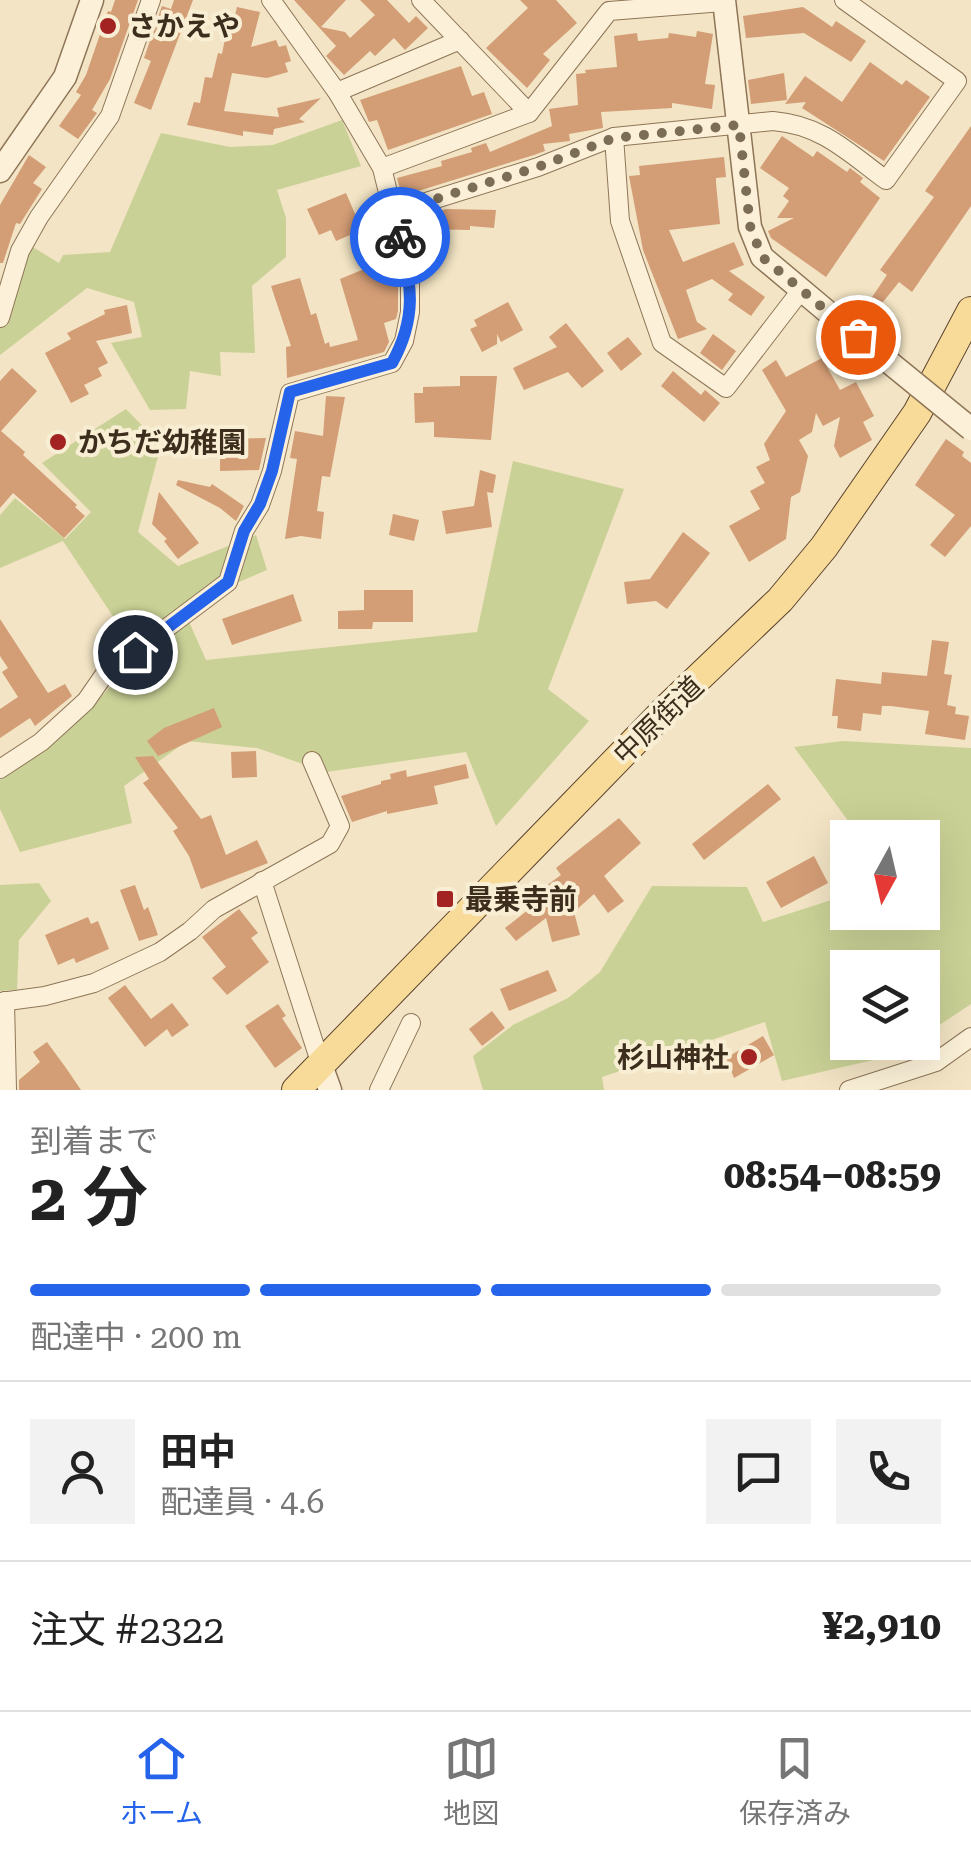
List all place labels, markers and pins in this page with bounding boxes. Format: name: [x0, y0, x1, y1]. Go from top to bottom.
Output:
place label: さかえや: [128, 10, 240, 43]
marker: さかえや: [97, 15, 119, 37]
pin: [816, 295, 901, 380]
place label: かちだ幼稚園: [78, 426, 246, 459]
marker: かちだ幼稚園: [47, 431, 69, 453]
pin: [93, 610, 178, 695]
place label: 最乗寺前: [465, 883, 577, 916]
marker: 最乗寺前: [434, 888, 456, 910]
place label: 杉山神社: [617, 1041, 729, 1074]
marker: 杉山神社: [738, 1046, 760, 1068]

